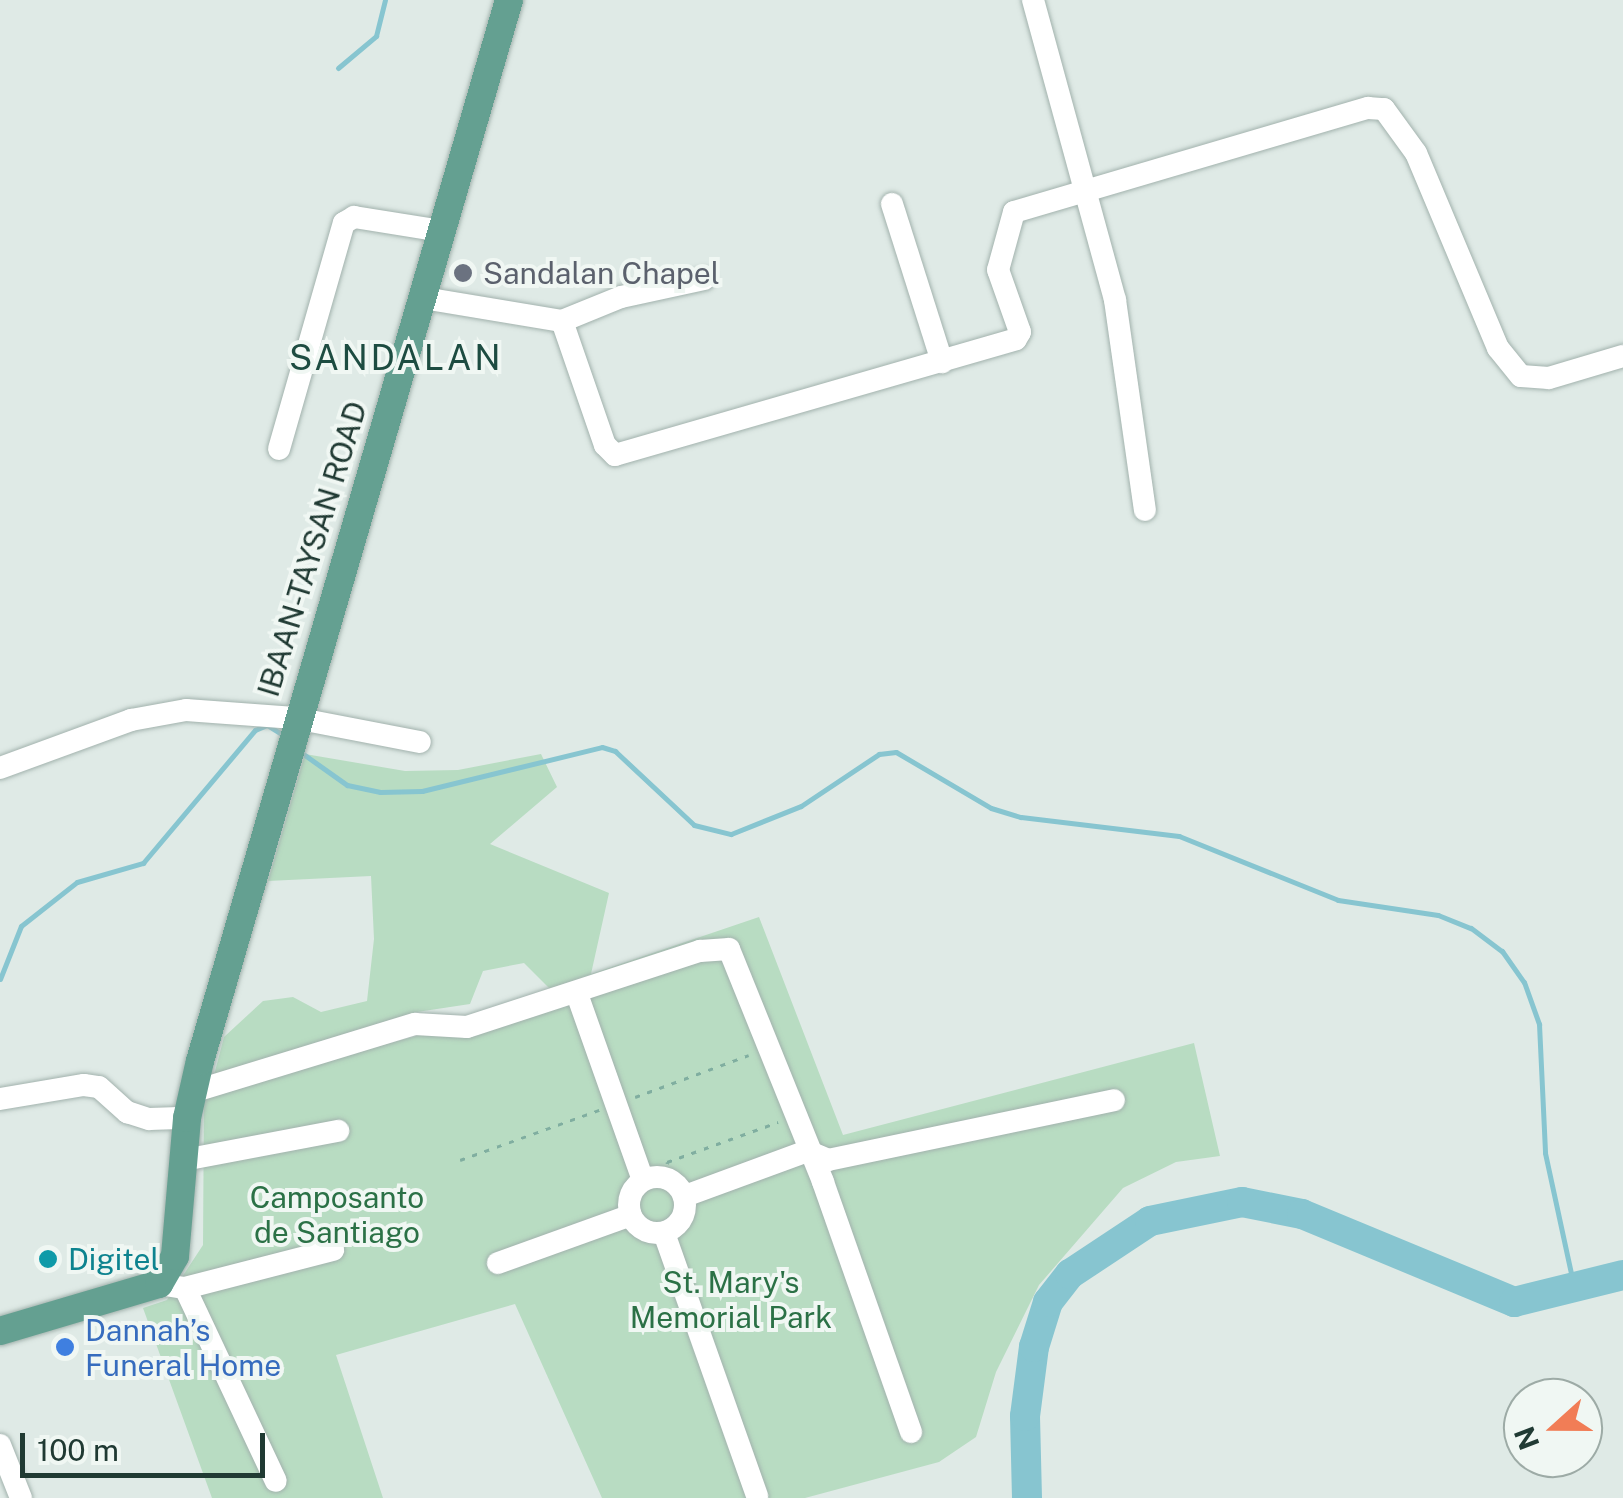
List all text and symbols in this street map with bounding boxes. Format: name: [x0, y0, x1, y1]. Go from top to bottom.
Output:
place label: Sandalan Chapel: [483, 255, 720, 291]
marker: Sandalan Chapel: [452, 262, 474, 284]
district label: SANDALAN: [289, 337, 503, 379]
street label: IBAAN-TAYSAN ROAD: [250, 397, 374, 701]
park label: Camposanto de Santiago: [250, 1179, 424, 1250]
place label: Digitel: [68, 1241, 160, 1277]
marker: Digitel: [37, 1248, 59, 1270]
park label: St. Mary's Memorial Park: [630, 1264, 832, 1334]
place label: Dannah’s Funeral Home: [85, 1312, 281, 1382]
marker: Dannah’s Funeral Home: [54, 1336, 76, 1358]
north arrow: [1503, 1378, 1603, 1478]
scale bar: [25, 1413, 270, 1475]
text: N: [1507, 1422, 1546, 1454]
text: 100 m: [37, 1432, 119, 1468]

